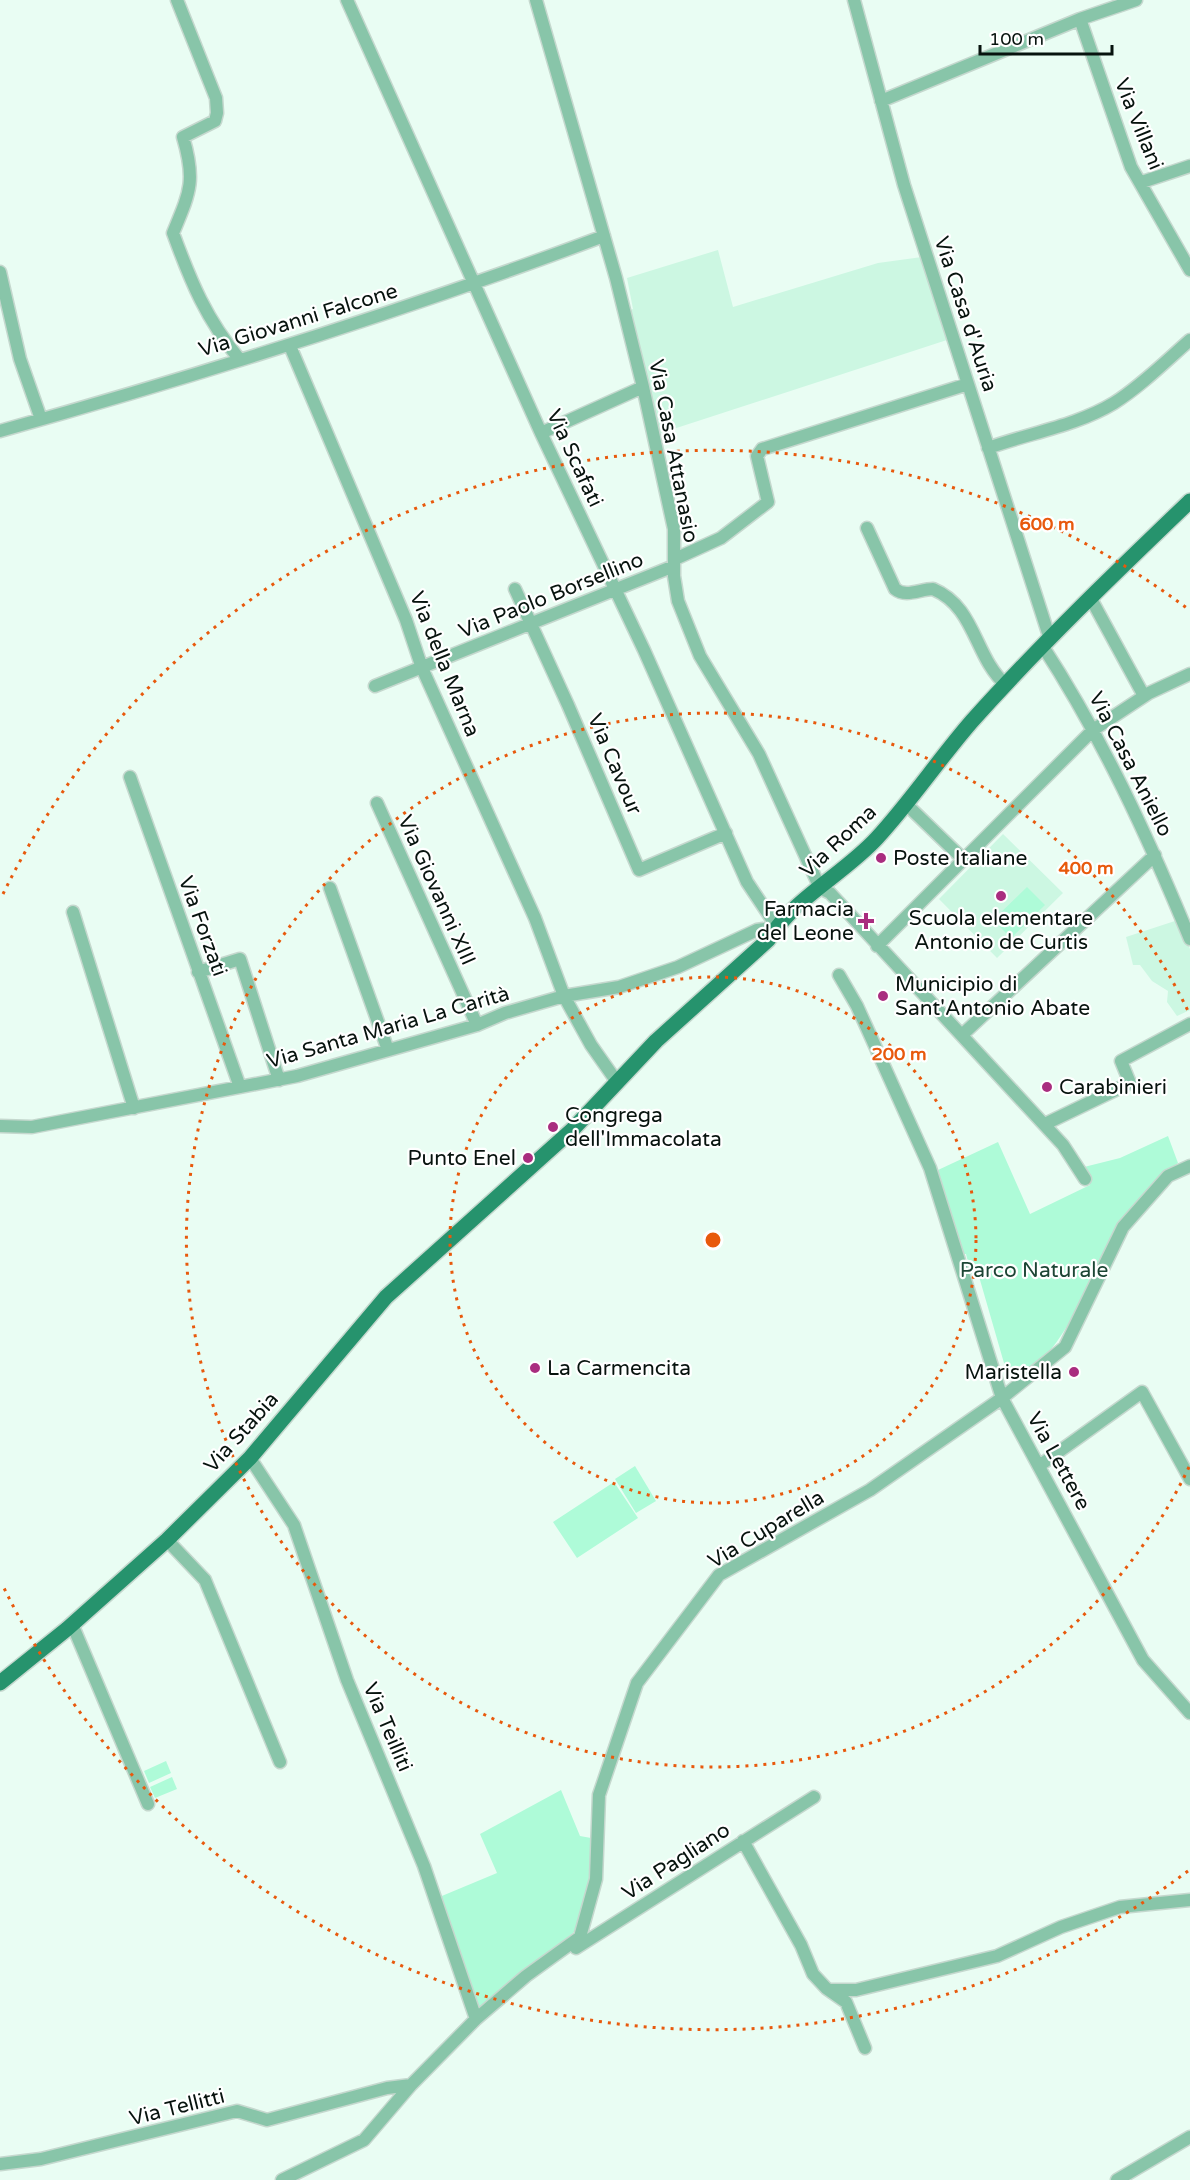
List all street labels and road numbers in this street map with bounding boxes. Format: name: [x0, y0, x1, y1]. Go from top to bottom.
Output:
street label: Via Villani: [1109, 75, 1168, 174]
street label: Via Casa d'Auria: [929, 233, 1002, 395]
street label: Via Giovanni Falcone: [196, 278, 401, 363]
street label: Via Casa Attanasio: [643, 357, 704, 545]
street label: Via Scafati: [541, 405, 608, 511]
street label: Via Paolo Borsellino: [455, 547, 647, 644]
street label: Via della Marna: [404, 588, 485, 740]
street label: Via Casa Aniello: [1083, 688, 1178, 841]
street label: Via Cavour: [582, 710, 647, 819]
street label: Via Roma: [795, 800, 882, 883]
street label: Via Giovanni XIII: [392, 811, 481, 969]
street label: Via Forzati: [173, 873, 232, 980]
street label: Via Santa Maria La Carità: [264, 981, 512, 1074]
street label: Via Stabia: [199, 1387, 284, 1478]
street label: Via Lettere: [1021, 1408, 1096, 1515]
street label: Via Cuparella: [704, 1485, 829, 1574]
street label: Via Teilliti: [358, 1679, 417, 1776]
street label: Via Pagliano: [618, 1817, 735, 1905]
street label: Via Tellitti: [127, 2084, 227, 2131]

